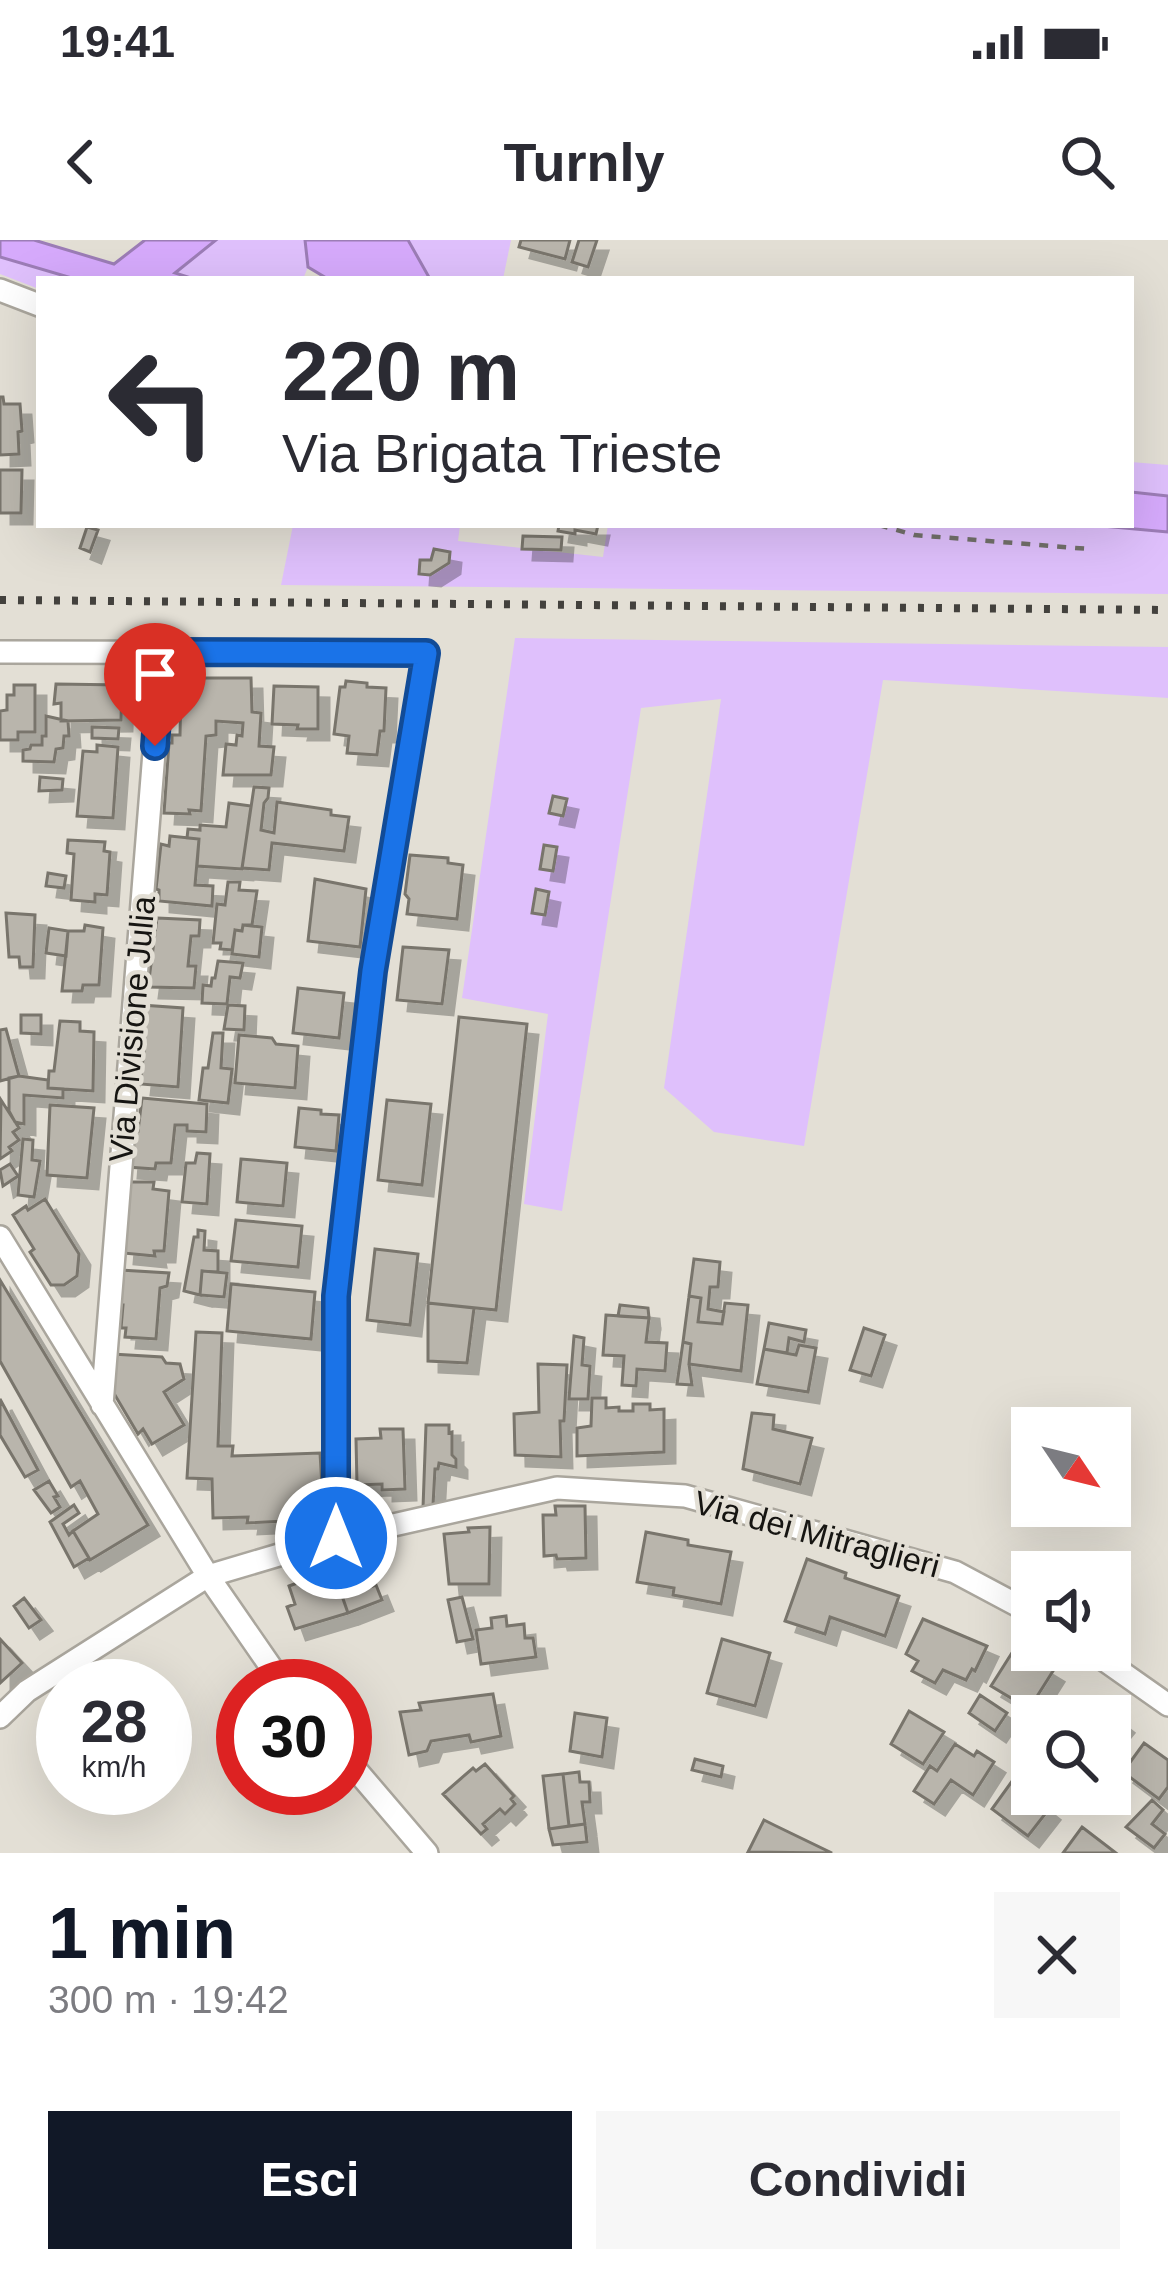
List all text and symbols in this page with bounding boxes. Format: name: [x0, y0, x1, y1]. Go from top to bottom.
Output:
text: 19:41: [60, 16, 175, 67]
icon: back: [48, 129, 114, 195]
icon: search: [1054, 129, 1120, 195]
text: Turnly: [504, 132, 665, 192]
icon: left: [84, 324, 240, 480]
text: 220 m: [282, 324, 520, 418]
text: Via Brigata Trieste: [282, 423, 722, 483]
pin: [104, 623, 206, 746]
icon: arrive: [122, 641, 188, 707]
street label: Via Divisione Julia: [102, 894, 162, 1164]
north arrow: [1011, 1407, 1131, 1527]
map controls: [1011, 1407, 1131, 1815]
position arrow: [273, 1475, 399, 1601]
street label: Via dei Mitraglieri: [690, 1483, 944, 1585]
button: sound: [1011, 1551, 1131, 1671]
speed limit sign: 30: [216, 1659, 372, 1815]
text: 28: [81, 1688, 147, 1755]
button: search: [1011, 1695, 1131, 1815]
text: km/h: [81, 1750, 147, 1783]
button: close: [994, 1892, 1120, 2018]
text: 1 min: [48, 1893, 236, 1973]
text: 300 m · 19:42: [48, 1978, 289, 2021]
button: Esci: [48, 2111, 572, 2249]
button: Condividi: [596, 2111, 1120, 2249]

